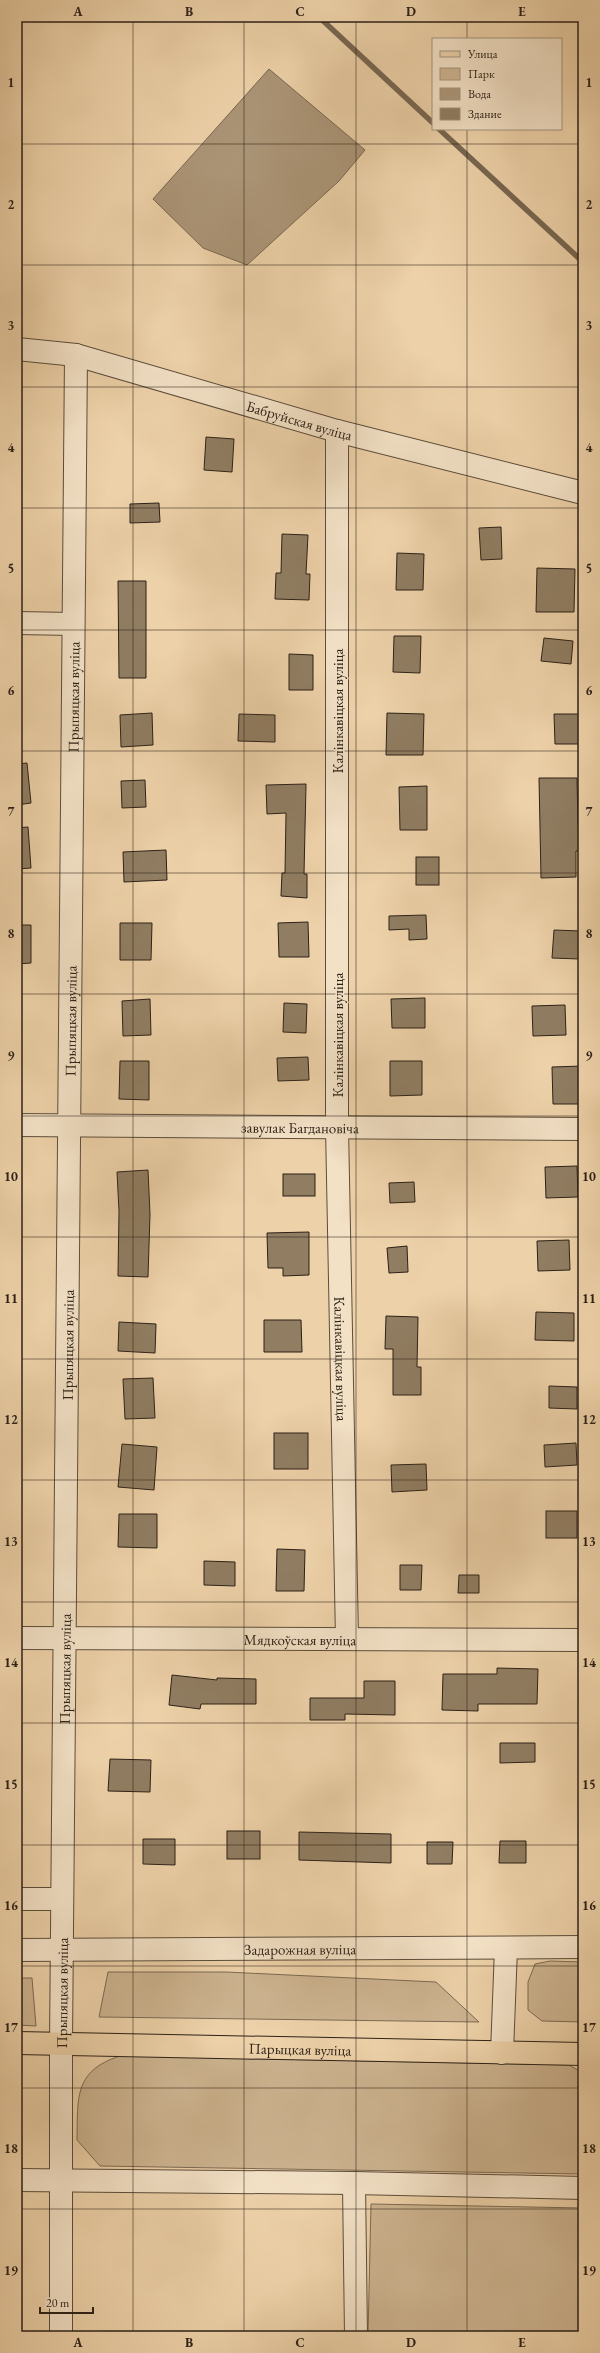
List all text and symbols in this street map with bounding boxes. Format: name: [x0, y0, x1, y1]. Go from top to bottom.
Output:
text: A: [72, 3, 83, 20]
text: B: [185, 3, 193, 20]
text: C: [295, 3, 305, 20]
text: D: [406, 3, 416, 20]
text: E: [518, 3, 526, 20]
legend: [432, 38, 562, 130]
text: Улица: [467, 46, 498, 62]
text: Парк: [468, 66, 495, 82]
text: 1: [8, 74, 15, 91]
text: 1: [586, 74, 593, 91]
text: Вода: [468, 86, 491, 102]
text: Здание: [468, 106, 502, 122]
text: 2: [8, 196, 15, 213]
text: 2: [586, 196, 593, 213]
text: 3: [8, 317, 15, 334]
text: 3: [586, 317, 593, 334]
street label: Бабруйская вуліца: [244, 396, 354, 444]
text: 4: [8, 439, 15, 456]
text: 4: [586, 439, 593, 456]
text: 5: [8, 560, 14, 577]
text: 5: [586, 560, 592, 577]
street label: Прыпяцкая вуліца: [63, 641, 83, 753]
street label: Калінкавіцкая вуліца: [328, 649, 347, 773]
text: 6: [8, 682, 15, 699]
text: 6: [586, 682, 593, 699]
text: 7: [8, 803, 15, 820]
text: 7: [586, 803, 593, 820]
text: 8: [8, 925, 15, 942]
text: 8: [586, 925, 593, 942]
street label: Прыпяцкая вуліца: [60, 965, 80, 1077]
street label: Калінкавіцкая вуліца: [328, 973, 347, 1097]
text: 9: [8, 1047, 15, 1064]
text: 9: [586, 1047, 593, 1064]
street label: завулак Багдановіча: [241, 1117, 359, 1137]
text: 10: [4, 1168, 18, 1185]
text: 10: [582, 1168, 596, 1185]
street label: Прыпяцкая вуліца: [57, 1289, 77, 1401]
text: 11: [4, 1290, 18, 1307]
text: 11: [582, 1290, 596, 1307]
street label: Калінкавіцкая вуліца: [331, 1296, 352, 1422]
text: 12: [4, 1411, 18, 1428]
text: 12: [582, 1411, 596, 1428]
text: 13: [4, 1533, 18, 1550]
text: 13: [582, 1533, 596, 1550]
street label: Прыпяцкая вуліца: [54, 1613, 74, 1725]
street label: Мядкоўская вуліца: [244, 1629, 356, 1649]
text: 14: [4, 1654, 18, 1671]
text: 14: [582, 1654, 596, 1671]
text: 15: [4, 1776, 18, 1793]
text: 15: [582, 1776, 596, 1793]
text: 16: [4, 1897, 18, 1914]
text: 16: [582, 1897, 596, 1914]
street label: Прыпяцкая вуліца: [51, 1937, 71, 2049]
street label: Задарожная вуліца: [244, 1939, 356, 1958]
text: 17: [4, 2019, 18, 2036]
text: 17: [582, 2019, 596, 2036]
street label: Парыцкая вуліца: [248, 2038, 352, 2059]
text: 18: [4, 2140, 18, 2157]
text: 18: [582, 2140, 596, 2157]
text: 19: [4, 2262, 18, 2279]
text: 19: [582, 2262, 596, 2279]
scale bar: [40, 2289, 93, 2315]
text: 20 m: [46, 2295, 70, 2311]
text: A: [72, 2334, 83, 2351]
text: B: [185, 2334, 193, 2351]
text: C: [295, 2334, 305, 2351]
text: D: [406, 2334, 416, 2351]
text: E: [518, 2334, 526, 2351]

